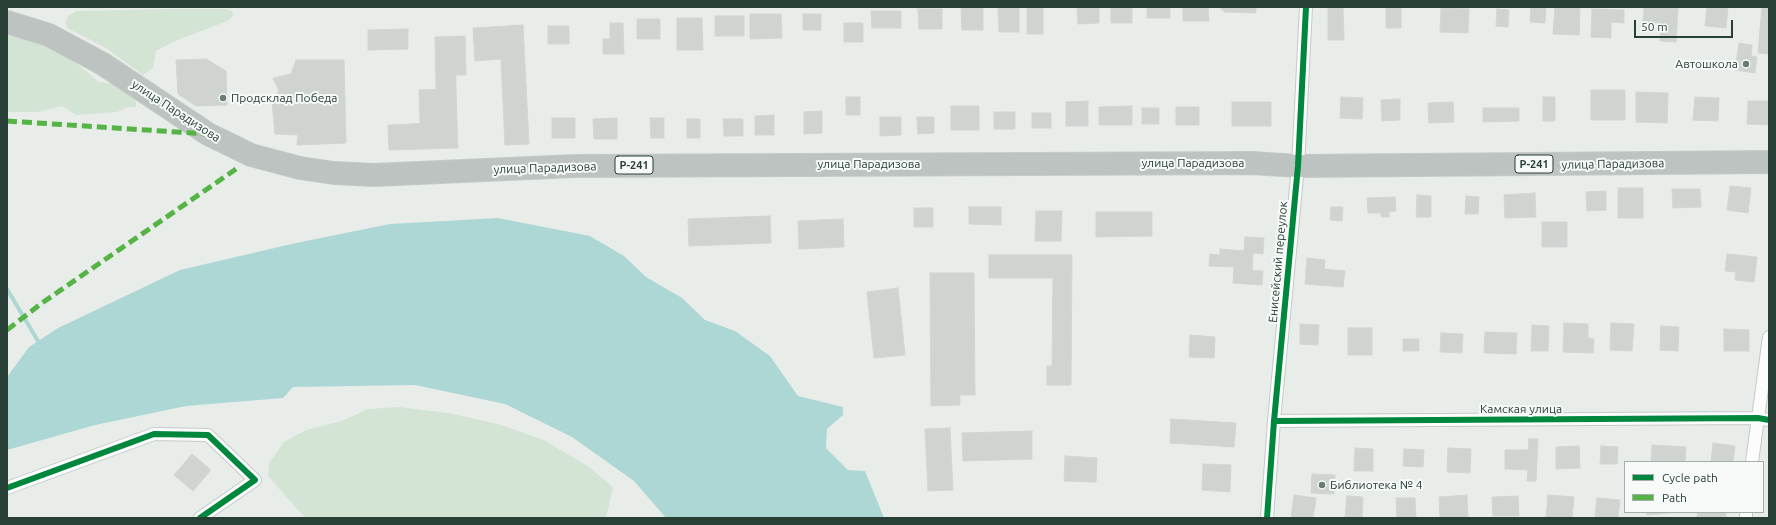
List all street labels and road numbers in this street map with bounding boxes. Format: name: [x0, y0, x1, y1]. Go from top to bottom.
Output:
street label: улица Парадизова: [129, 77, 223, 145]
road number: Р-241: [1515, 155, 1553, 173]
road number: Р-241: [615, 156, 653, 174]
street label: улица Парадизова: [1142, 156, 1244, 170]
street label: улица Парадизова: [1561, 156, 1665, 172]
street label: улица Парадизова: [818, 157, 920, 171]
street label: улица Парадизова: [493, 159, 597, 177]
street label: Енисейский переулок: [1266, 201, 1290, 323]
street label: Камская улица: [1480, 402, 1562, 416]

